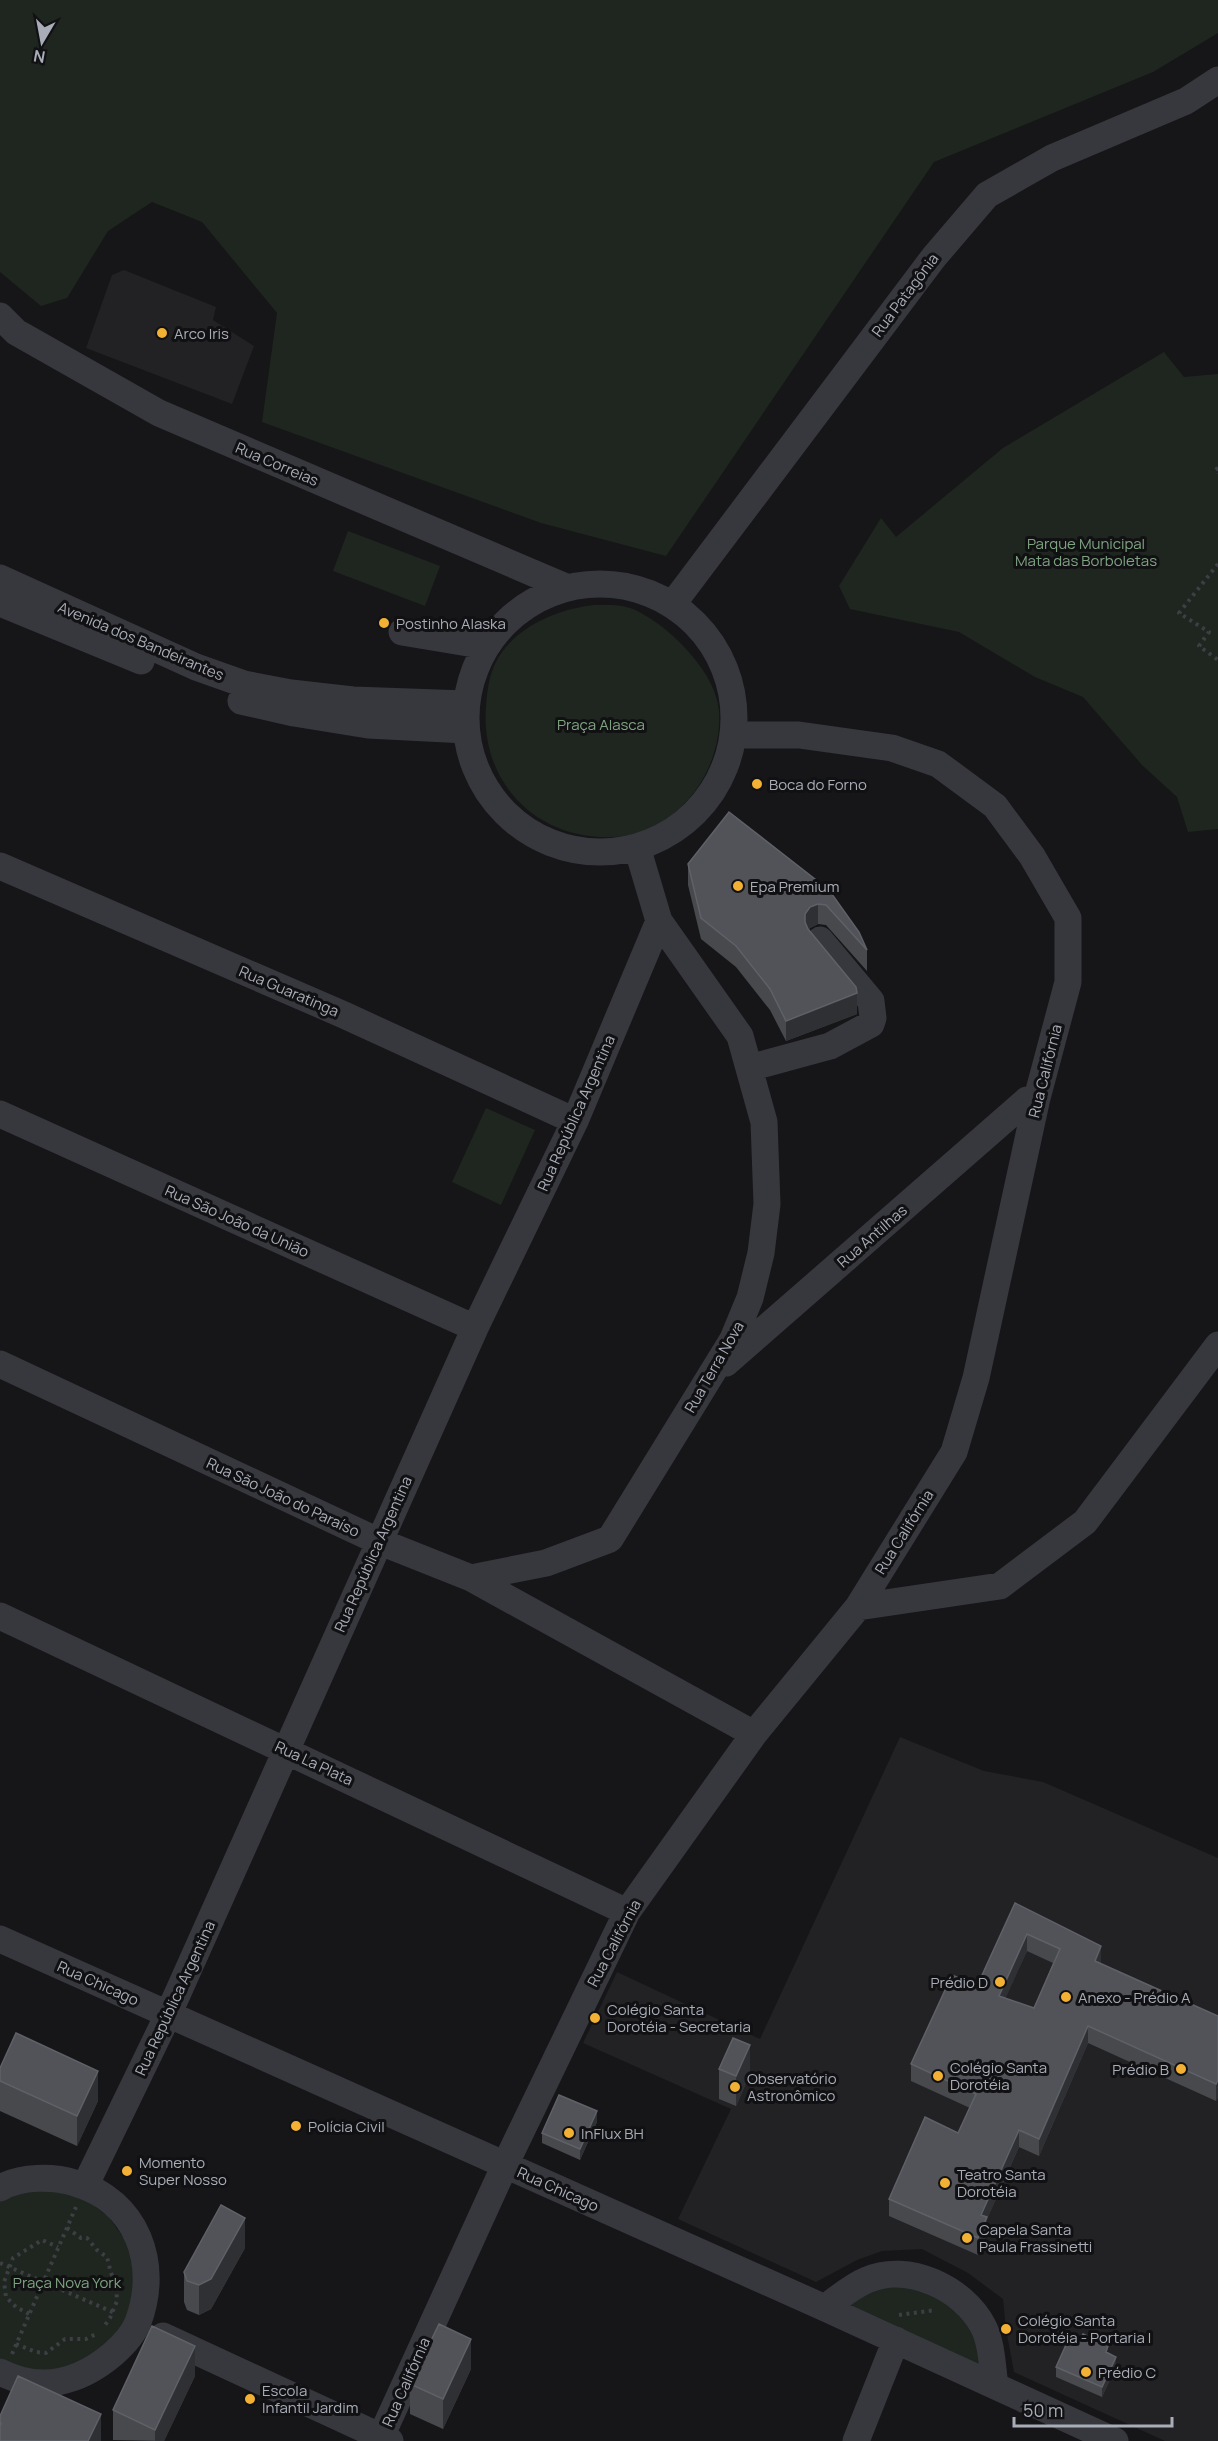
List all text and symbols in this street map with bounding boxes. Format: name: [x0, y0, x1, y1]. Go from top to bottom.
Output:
north arrow: [12, 12, 72, 72]
text: N: [32, 45, 47, 69]
street label: Rua Patagônia: [867, 249, 943, 341]
place label: Arco Iris: [174, 323, 229, 344]
marker: Arco Iris: [155, 326, 169, 340]
street label: Rua Correias: [232, 437, 322, 491]
park label: Parque Municipal Mata das Borboletas: [1015, 533, 1157, 571]
street label: Avenida dos Bandeirantes: [55, 597, 227, 686]
place label: Postinho Alaska: [396, 613, 506, 634]
marker: Postinho Alaska: [377, 616, 391, 630]
park label: Praça Alasca: [557, 714, 645, 735]
place label: Boca do Forno: [769, 774, 867, 795]
marker: Boca do Forno: [750, 777, 764, 791]
place label: Epa Premium: [750, 876, 839, 897]
marker: Epa Premium: [731, 879, 745, 893]
street label: Rua Guaratinga: [236, 961, 342, 1021]
street label: Rua Califórnia: [1023, 1022, 1067, 1120]
street label: Rua República Argentina: [532, 1032, 620, 1194]
street label: Rua São João da União: [162, 1180, 312, 1262]
street label: Rua Antilhas: [833, 1200, 912, 1272]
street label: Rua Terra Nova: [679, 1317, 749, 1417]
street label: Rua São João do Paraíso: [203, 1452, 363, 1542]
street label: Rua República Argentina: [329, 1473, 417, 1635]
street label: Rua Califórnia: [870, 1486, 938, 1578]
street label: Rua La Plata: [272, 1736, 356, 1790]
street label: Rua Califórnia: [582, 1896, 646, 1990]
street label: Rua República Argentina: [130, 1917, 220, 2079]
street label: Rua Chicago: [54, 1956, 142, 2010]
place label: Prédio D: [930, 1972, 988, 1993]
marker: Prédio D: [993, 1975, 1007, 1989]
place label: Anexo - Prédio A: [1078, 1987, 1191, 2008]
marker: Anexo - Prédio A: [1059, 1990, 1073, 2004]
place label: Colégio Santa Dorotéia - Secretaria: [607, 1999, 751, 2037]
marker: Colégio Santa Dorotéia - Secretaria: [588, 2011, 602, 2025]
place label: Colégio Santa Dorotéia: [950, 2057, 1047, 2095]
place label: Prédio B: [1112, 2059, 1169, 2080]
marker: Prédio B: [1174, 2062, 1188, 2076]
place label: Observatório Astronômico: [747, 2068, 837, 2106]
marker: Colégio Santa Dorotéia: [931, 2069, 945, 2083]
marker: Observatório Astronômico: [728, 2080, 742, 2094]
place label: Polícia Civil: [308, 2116, 385, 2137]
marker: Polícia Civil: [289, 2119, 303, 2133]
place label: InFlux BH: [581, 2123, 644, 2144]
marker: InFlux BH: [562, 2126, 576, 2140]
place label: Momento Super Nosso: [139, 2152, 227, 2190]
street label: Rua Chicago: [514, 2162, 602, 2216]
marker: Momento Super Nosso: [120, 2164, 134, 2178]
place label: Teatro Santa Dorotéia: [957, 2164, 1046, 2202]
marker: Teatro Santa Dorotéia: [938, 2176, 952, 2190]
place label: Capela Santa Paula Frassinetti: [979, 2219, 1092, 2257]
marker: Capela Santa Paula Frassinetti: [960, 2231, 974, 2245]
park label: Praça Nova York: [13, 2272, 122, 2293]
place label: Colégio Santa Dorotéia - Portaria I: [1018, 2310, 1151, 2348]
marker: Colégio Santa Dorotéia - Portaria I: [999, 2322, 1013, 2336]
street label: Rua Califórnia: [377, 2334, 435, 2430]
place label: Prédio C: [1098, 2362, 1156, 2383]
marker: Prédio C: [1079, 2365, 1093, 2379]
place label: Escola Infantil Jardim: [262, 2380, 358, 2418]
scale bar: [1014, 2390, 1172, 2428]
marker: Escola Infantil Jardim: [243, 2392, 257, 2406]
text: 50 m: [1023, 2398, 1063, 2422]

